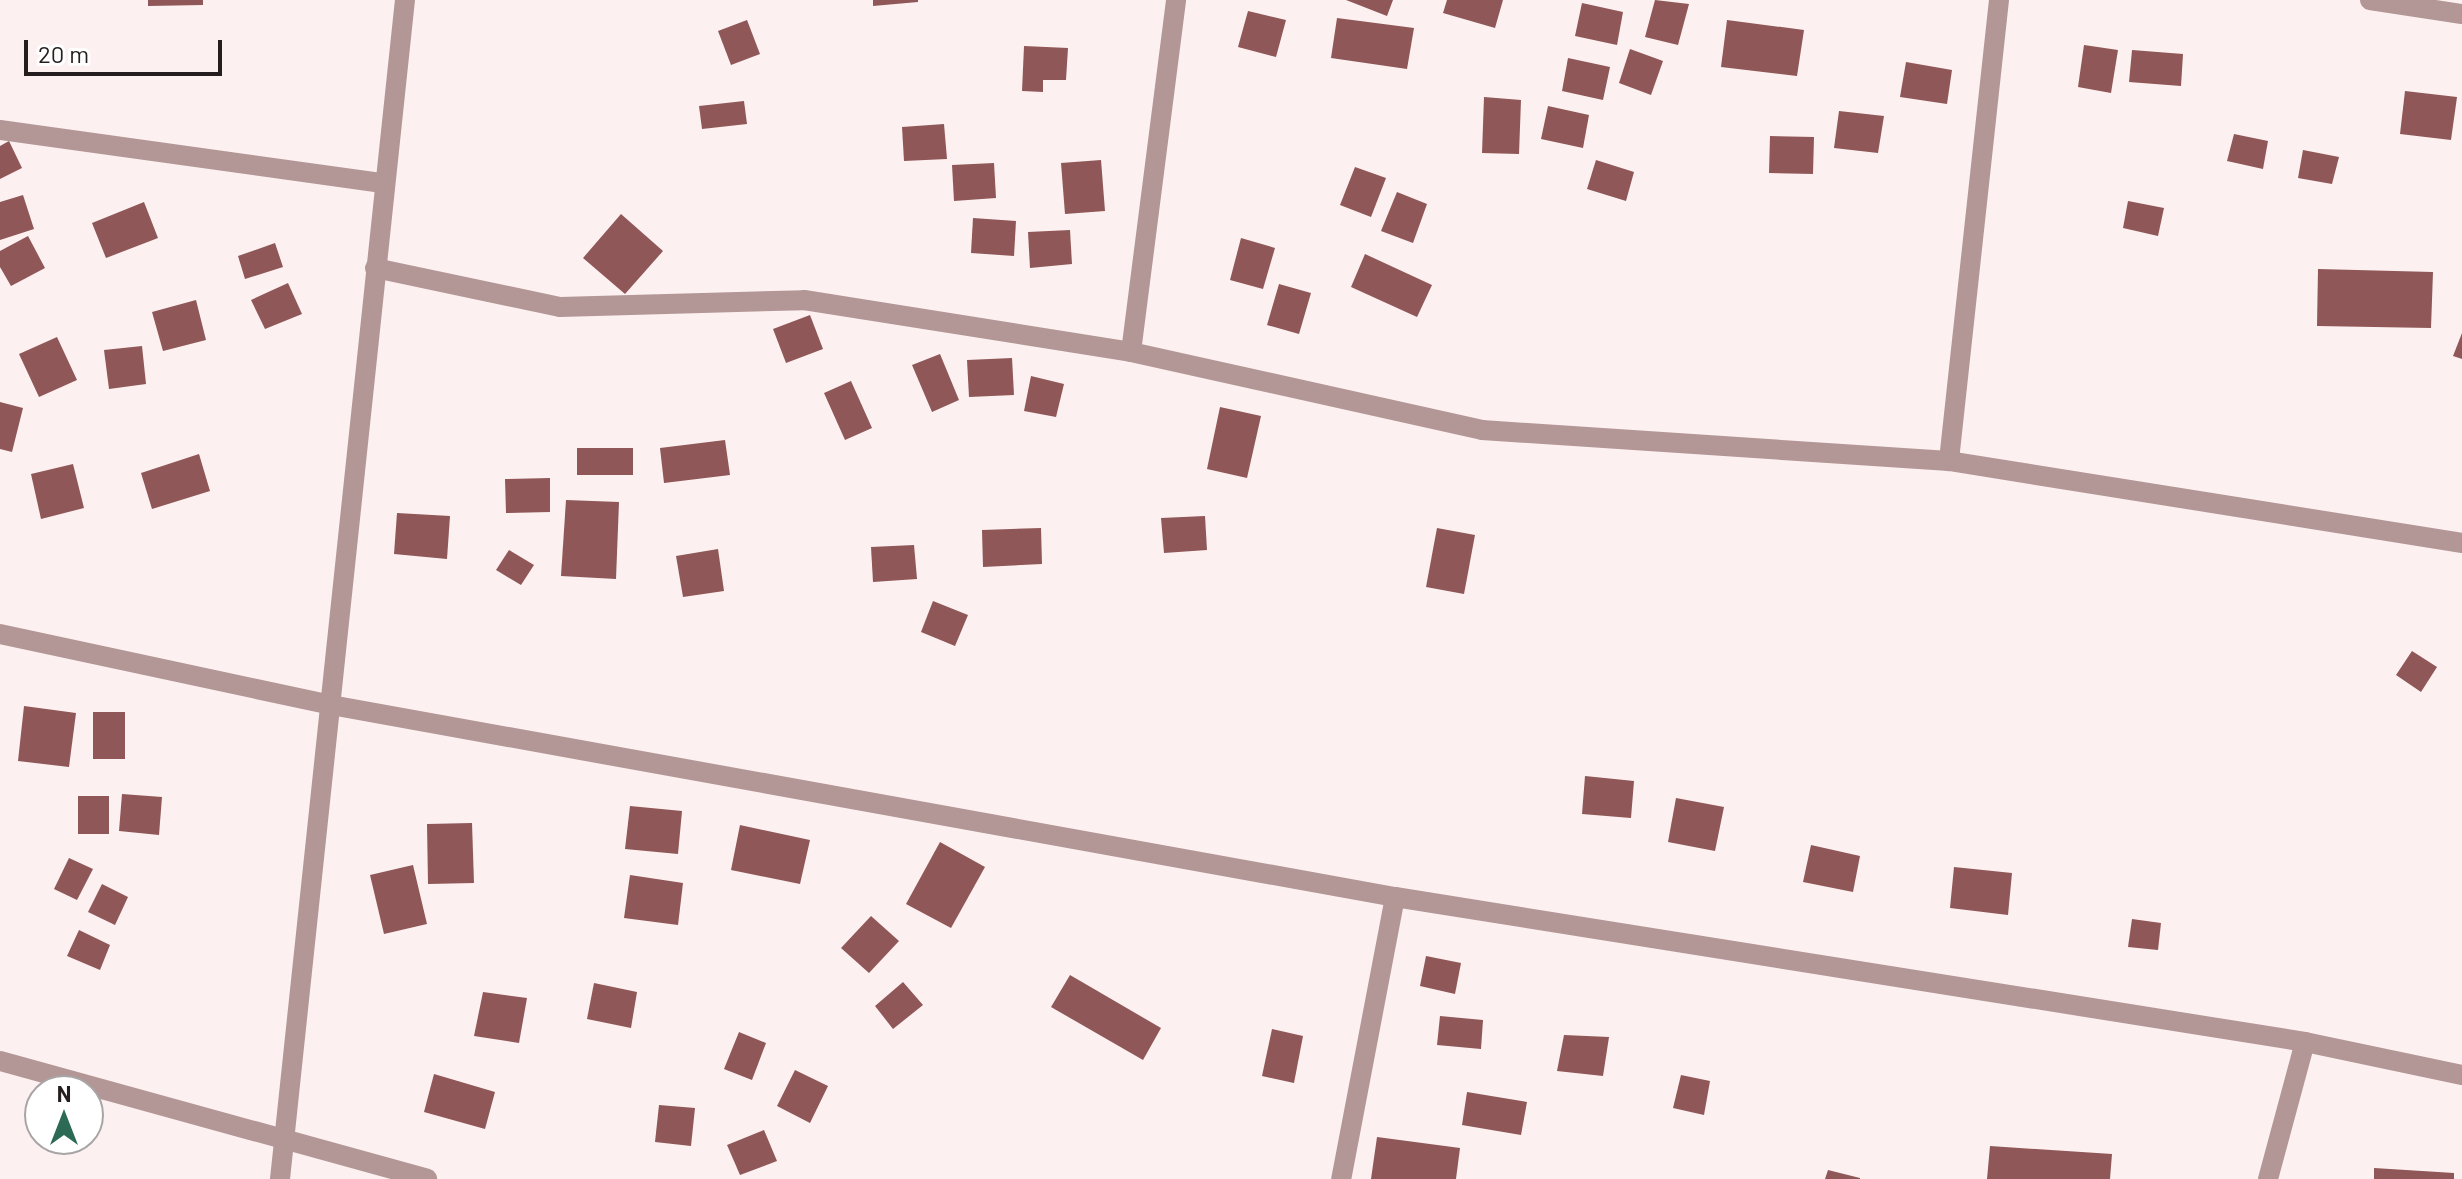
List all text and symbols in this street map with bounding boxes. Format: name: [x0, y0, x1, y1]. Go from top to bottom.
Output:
scale bar: [28, 24, 226, 74]
text: 20 m: [38, 39, 89, 68]
north arrow: [24, 1075, 104, 1155]
text: N: [57, 1080, 71, 1106]

